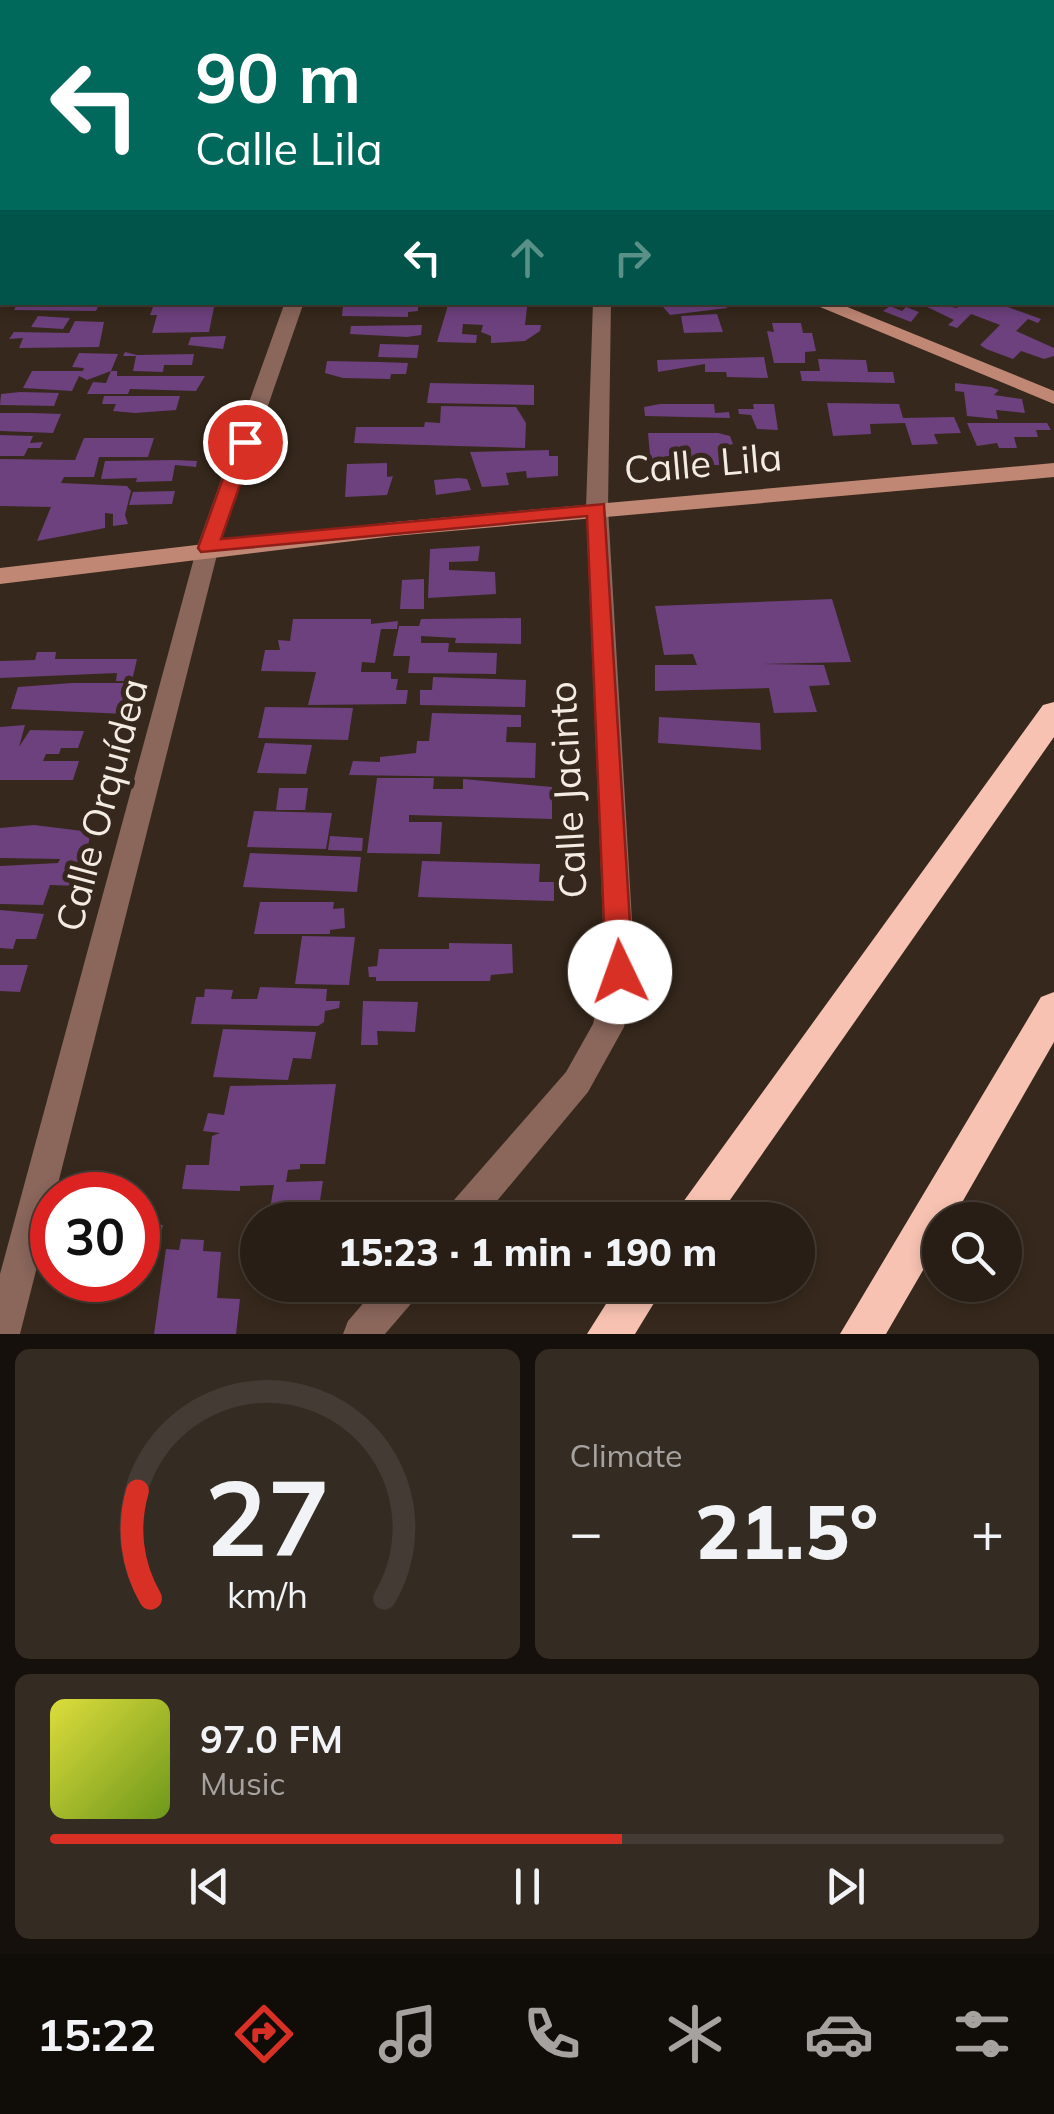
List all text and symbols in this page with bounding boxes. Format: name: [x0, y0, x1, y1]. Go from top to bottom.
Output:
text: 90 m: [195, 33, 361, 121]
icon: left: [30, 40, 160, 170]
text: Calle Lila: [195, 120, 383, 176]
icon: left: [395, 230, 450, 285]
icon: ahead: [500, 230, 555, 285]
icon: right: [605, 230, 660, 285]
pin: [203, 400, 288, 485]
icon: arrive: [218, 415, 273, 470]
street label: Calle Lila: [622, 432, 784, 494]
street label: Calle Orquídea: [44, 673, 158, 936]
street label: Calle Jacinto: [537, 680, 597, 900]
position arrow: [568, 920, 672, 1024]
speed limit sign: 30: [30, 1172, 160, 1302]
map controls: [922, 1202, 1022, 1302]
button: search: [922, 1202, 1022, 1302]
text: 15:23 · 1 min · 190 m: [338, 1228, 717, 1276]
text: Climate: [570, 1435, 682, 1475]
text: 27: [205, 1451, 330, 1582]
text: 21.5°: [695, 1484, 878, 1578]
text: −: [570, 1497, 603, 1566]
text: +: [971, 1497, 1004, 1566]
text: km/h: [227, 1572, 308, 1617]
text: 97.0 FM: [200, 1715, 343, 1763]
text: Music: [200, 1763, 285, 1803]
icon: previous: [182, 1859, 237, 1914]
icon: pause: [500, 1859, 555, 1914]
icon: next: [818, 1859, 873, 1914]
icon: directions: [229, 1999, 299, 2069]
icon: music: [373, 1999, 443, 2069]
icon: phone: [517, 1999, 587, 2069]
icon: climate: [660, 1999, 730, 2069]
icon: car: [804, 1999, 874, 2069]
icon: filters: [947, 1999, 1017, 2069]
text: 15:22: [37, 2006, 156, 2062]

